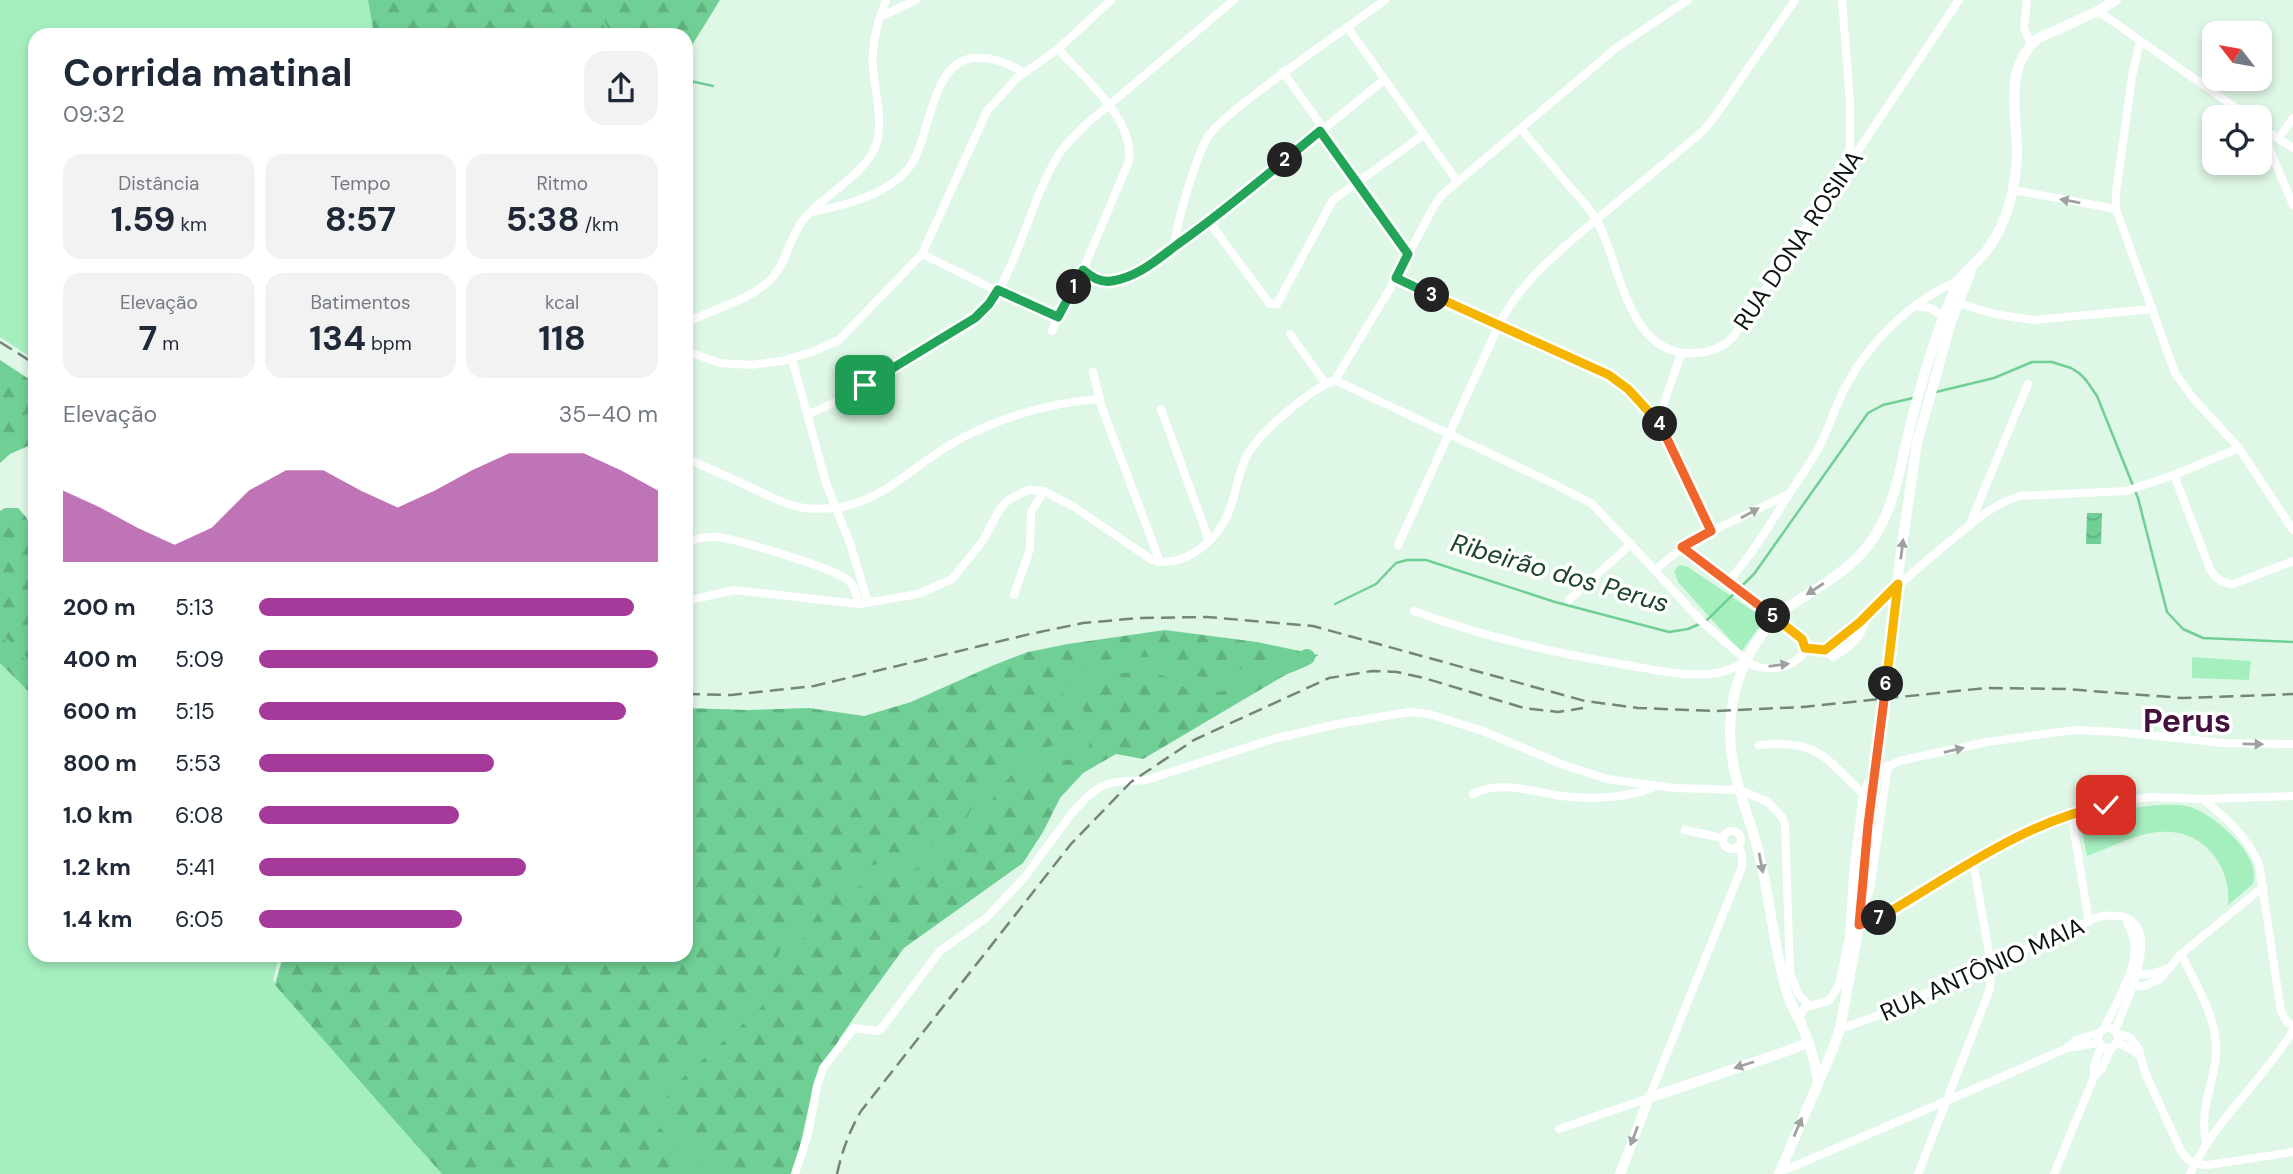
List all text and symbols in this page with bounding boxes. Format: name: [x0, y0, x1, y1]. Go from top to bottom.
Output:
north arrow: [2202, 21, 2272, 91]
map controls: [2202, 21, 2272, 175]
text: Corrida matinal: [63, 48, 352, 98]
button: share: [584, 51, 658, 125]
text: 09:32: [63, 99, 125, 129]
button: locate: [2202, 105, 2272, 175]
pin: 2: [1268, 142, 1302, 178]
street label: RUA DONA ROSINA: [1726, 144, 1870, 336]
text: 2: [1279, 147, 1290, 172]
text: Distância: [118, 171, 199, 196]
text: Tempo: [331, 171, 390, 196]
text: Ritmo: [536, 171, 588, 196]
one-way arrow: [2059, 195, 2081, 206]
text: 1.59: [111, 196, 175, 242]
text: 8:57: [325, 196, 396, 242]
text: 5:38: [506, 196, 580, 242]
text: km: [175, 212, 207, 237]
text: /km: [580, 212, 619, 237]
pin: 1: [1056, 270, 1092, 304]
text: 1: [1070, 274, 1077, 299]
pin: 3: [1414, 278, 1450, 312]
text: 3: [1426, 282, 1437, 307]
text: Elevação: [120, 290, 198, 315]
text: Batimentos: [310, 290, 411, 315]
text: kcal: [545, 290, 579, 315]
text: 7: [138, 315, 157, 361]
text: 134: [309, 315, 366, 361]
text: 118: [538, 315, 586, 361]
text: m: [157, 331, 179, 356]
text: bpm: [366, 331, 412, 356]
pin: [835, 355, 895, 415]
icon: arrive: [846, 366, 884, 404]
text: Elevação: [63, 399, 157, 429]
text: 35–40 m: [559, 399, 658, 429]
pin: 4: [1642, 406, 1678, 442]
text: 4: [1653, 411, 1666, 436]
one-way arrow: [1740, 508, 1760, 519]
water label: Ribeirão dos Perus: [1447, 526, 1673, 620]
one-way arrow: [1896, 538, 1907, 560]
one-way arrow: [1806, 582, 1825, 595]
text: 200 m: [63, 592, 136, 622]
text: 5:13: [175, 592, 214, 622]
pin: 5: [1756, 598, 1790, 634]
text: 5: [1767, 603, 1778, 628]
text: 400 m: [63, 644, 137, 674]
text: 5:09: [175, 644, 224, 674]
one-way arrow: [1768, 660, 1790, 671]
pin: 6: [1868, 666, 1904, 702]
text: 6: [1879, 671, 1892, 696]
text: 600 m: [63, 696, 137, 726]
text: 5:15: [175, 696, 215, 726]
district label: Perus: [2143, 700, 2231, 742]
one-way arrow: [2242, 738, 2264, 750]
one-way arrow: [1943, 744, 1965, 755]
text: 800 m: [63, 748, 137, 778]
text: 5:53: [175, 748, 221, 778]
pin: [2076, 775, 2136, 835]
icon: check: [2087, 786, 2125, 824]
text: 1.0 km: [63, 800, 133, 830]
text: 6:08: [175, 800, 224, 830]
text: 1.2 km: [63, 852, 131, 882]
text: 5:41: [175, 852, 215, 882]
one-way arrow: [1755, 852, 1766, 874]
pin: 7: [1862, 900, 1896, 936]
text: 1.4 km: [63, 904, 132, 934]
text: 6:05: [175, 904, 224, 934]
text: 7: [1873, 905, 1884, 930]
street label: RUA ANTÔNIO MAIA: [1875, 910, 2089, 1028]
one-way arrow: [1734, 1060, 1755, 1071]
one-way arrow: [1793, 1116, 1804, 1137]
one-way arrow: [1629, 1126, 1640, 1147]

